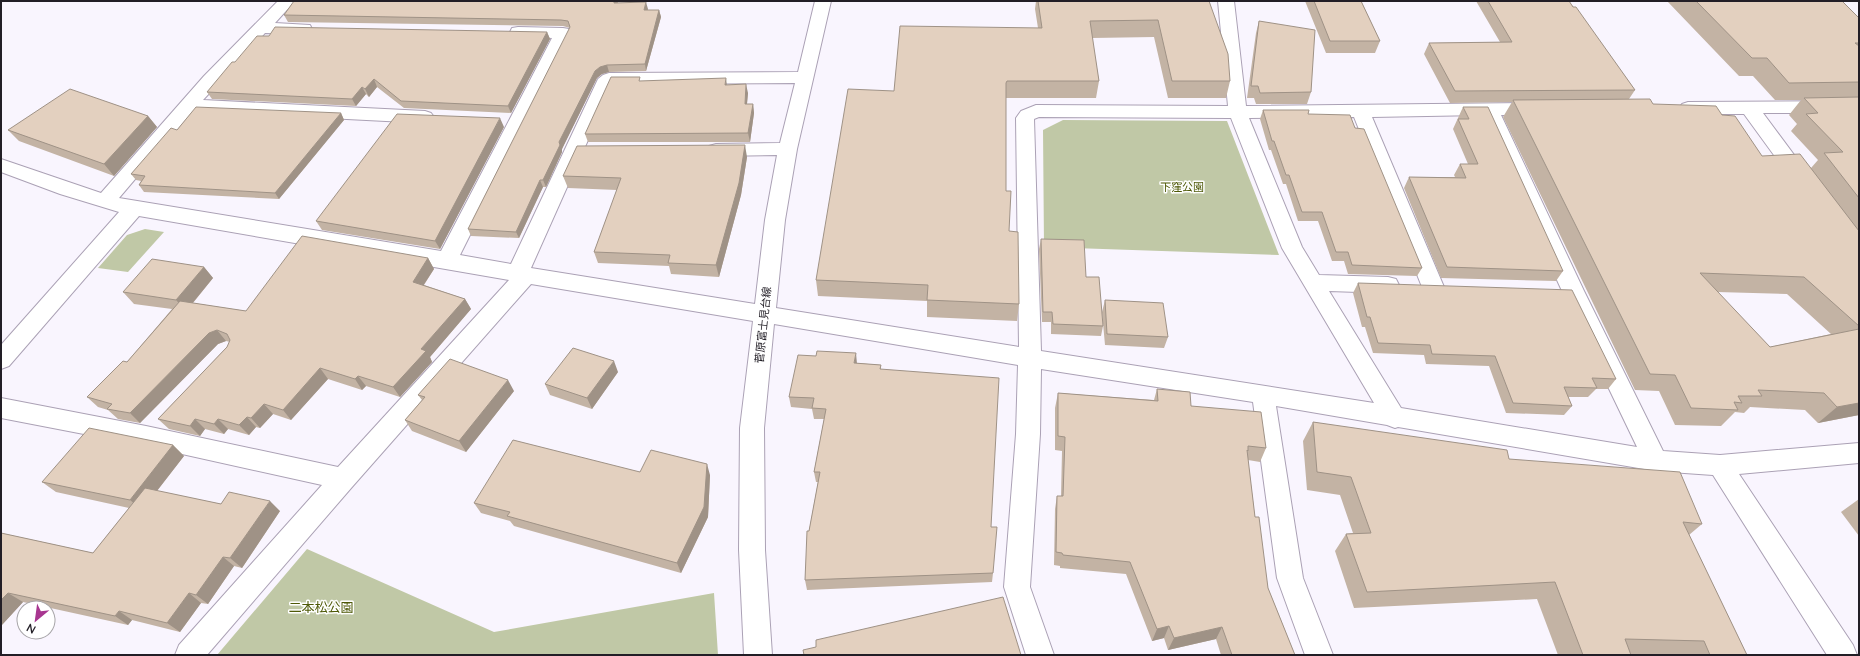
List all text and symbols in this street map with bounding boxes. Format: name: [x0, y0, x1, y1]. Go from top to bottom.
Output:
park label: 下窪公園: [1160, 180, 1204, 193]
street label: 菅原富士見台線: [752, 286, 773, 364]
park label: 二本松公園: [288, 599, 354, 615]
north arrow: [16, 600, 56, 640]
text: N: [24, 621, 38, 637]

